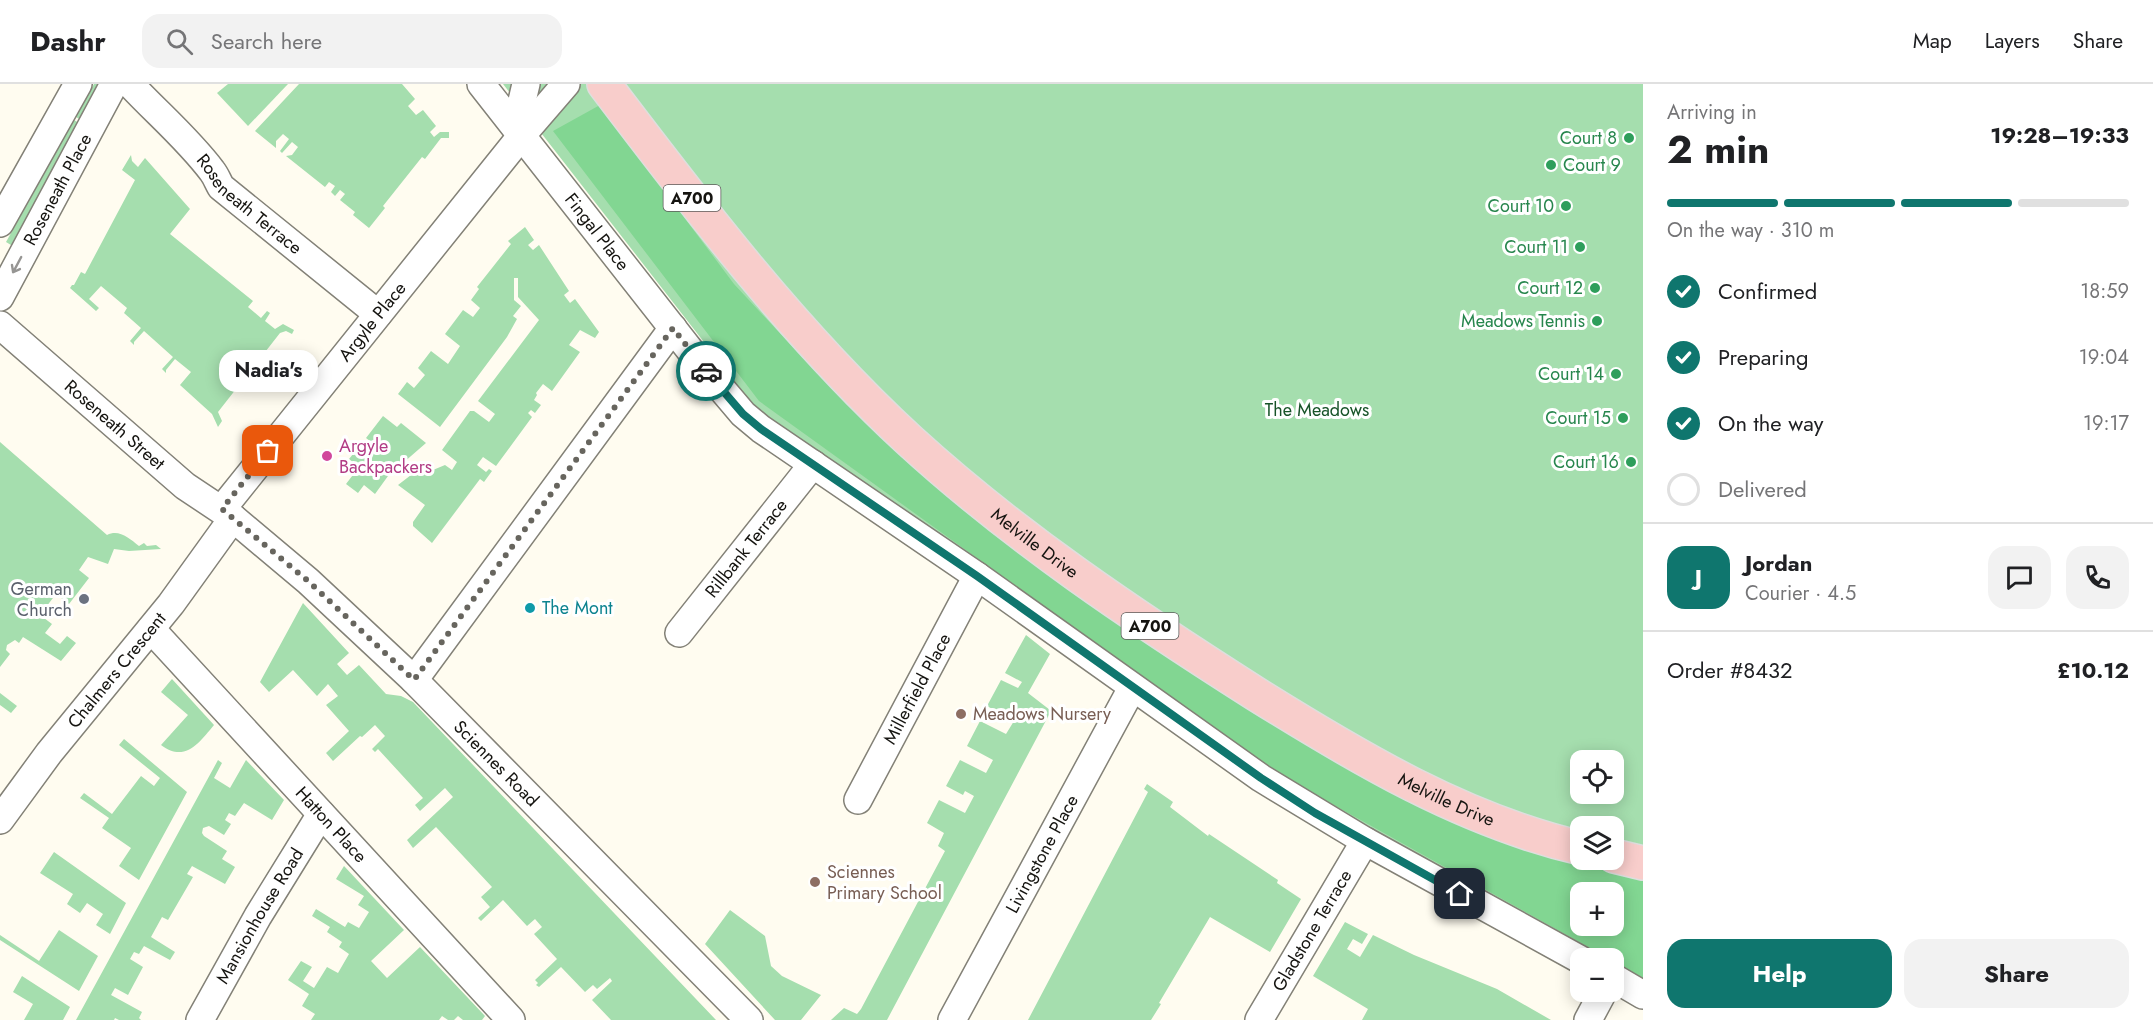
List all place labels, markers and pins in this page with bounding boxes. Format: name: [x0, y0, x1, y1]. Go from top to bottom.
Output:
place label: Court 8: [1560, 125, 1617, 151]
marker: Court 8: [1622, 131, 1636, 145]
place label: Court 9: [1563, 152, 1621, 178]
marker: Court 9: [1544, 158, 1558, 172]
place label: Court 10: [1488, 193, 1554, 219]
marker: Court 10: [1559, 199, 1573, 213]
place label: Court 11: [1504, 234, 1568, 260]
marker: Court 11: [1573, 240, 1587, 254]
place label: Court 12: [1517, 275, 1583, 301]
marker: Court 12: [1588, 281, 1602, 295]
place label: Meadows Tennis: [1461, 308, 1585, 334]
marker: Meadows Tennis: [1590, 314, 1604, 328]
callout: Nadia's: [218, 349, 318, 391]
place label: Court 14: [1538, 361, 1604, 387]
marker: Court 14: [1609, 367, 1623, 381]
place label: Court 15: [1545, 405, 1611, 431]
marker: Court 15: [1616, 411, 1630, 425]
pin: [242, 425, 293, 476]
place label: Argyle Backpackers: [339, 433, 432, 480]
marker: Argyle Backpackers: [320, 449, 334, 463]
place label: Court 16: [1553, 449, 1619, 475]
marker: Court 16: [1624, 455, 1638, 469]
place label: German Church: [10, 576, 72, 623]
marker: German Church: [77, 592, 91, 606]
place label: The Mont: [542, 595, 613, 621]
marker: The Mont: [523, 601, 537, 615]
place label: Meadows Nursery: [973, 701, 1111, 727]
marker: Meadows Nursery: [954, 707, 968, 721]
place label: Sciennes Primary School: [827, 859, 942, 906]
pin: [1434, 868, 1485, 919]
marker: Sciennes Primary School: [808, 875, 822, 889]

